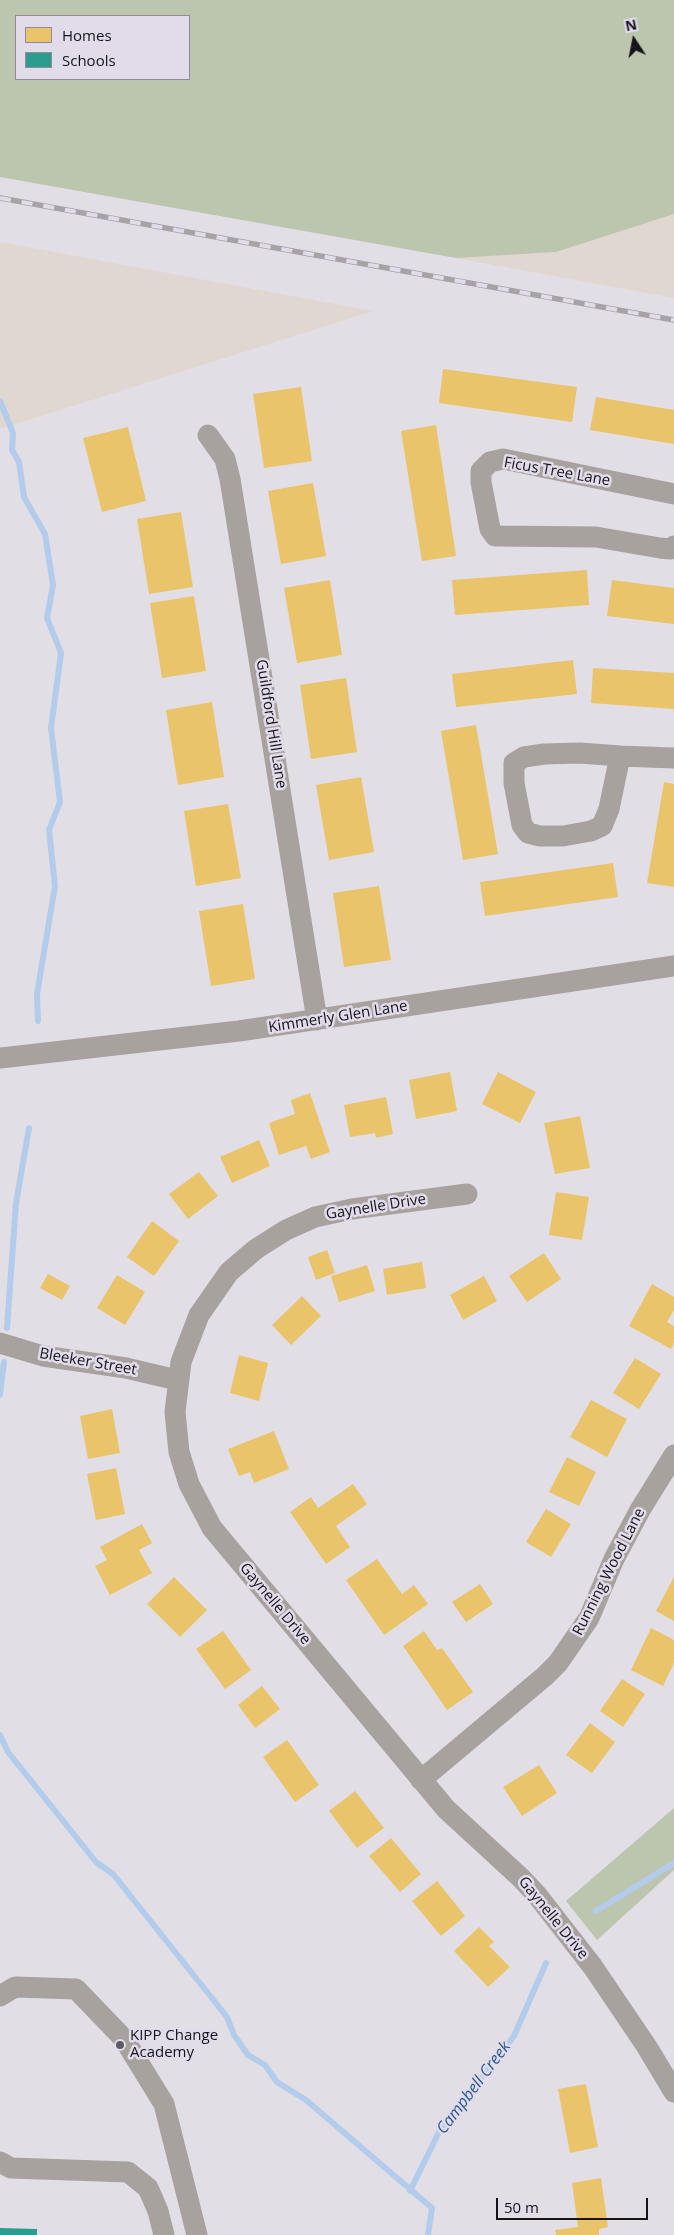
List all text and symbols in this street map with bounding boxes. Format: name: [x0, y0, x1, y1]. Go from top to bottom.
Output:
text: N: [624, 14, 638, 35]
legend: [15, 15, 190, 80]
north arrow: [609, 15, 659, 65]
text: Homes: [62, 25, 112, 45]
text: Schools: [62, 50, 116, 70]
street label: Ficus Tree Lane: [502, 454, 612, 490]
street label: Guildford Hill Lane: [252, 658, 290, 790]
street label: Kimmerly Glen Lane: [267, 997, 409, 1037]
street label: Gaynelle Drive: [325, 1190, 427, 1224]
street label: Bleeker Street: [38, 1345, 138, 1379]
street label: Running Wood Lane: [569, 1505, 649, 1639]
street label: Gaynelle Drive: [236, 1560, 314, 1648]
street label: Gaynelle Drive: [514, 1873, 592, 1963]
place label: KIPP Change Academy: [130, 2027, 218, 2062]
water label: Campbell Creek: [433, 2038, 515, 2138]
marker: KIPP Change Academy: [114, 2039, 126, 2051]
scale bar: [499, 2188, 652, 2220]
text: 50 m: [504, 2197, 539, 2217]

